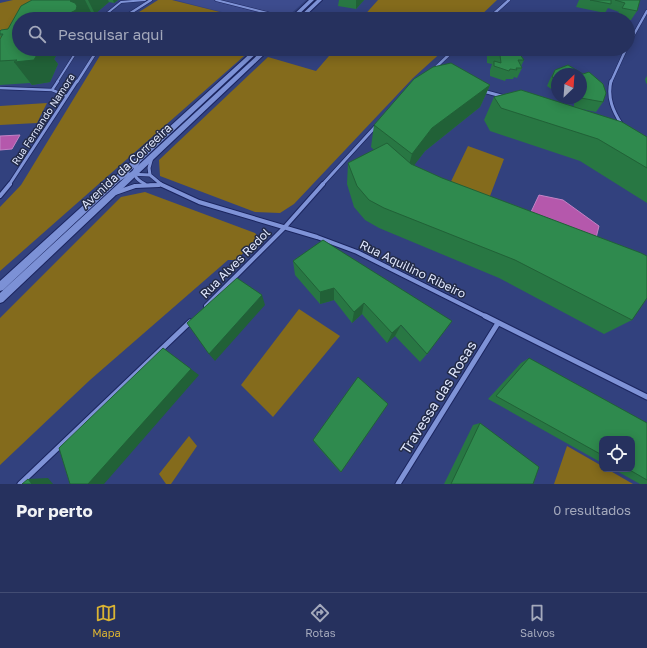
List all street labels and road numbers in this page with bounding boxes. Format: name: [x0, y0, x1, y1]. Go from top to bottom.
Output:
street label: Rua Fernando Namora: [9, 71, 77, 167]
street label: Avenida da Correeira: [77, 120, 175, 212]
street label: Rua Alves Redol: [197, 225, 273, 301]
street label: Rua Aquilino Ribeiro: [358, 237, 468, 301]
street label: Travessa das Rosas: [396, 337, 480, 457]

